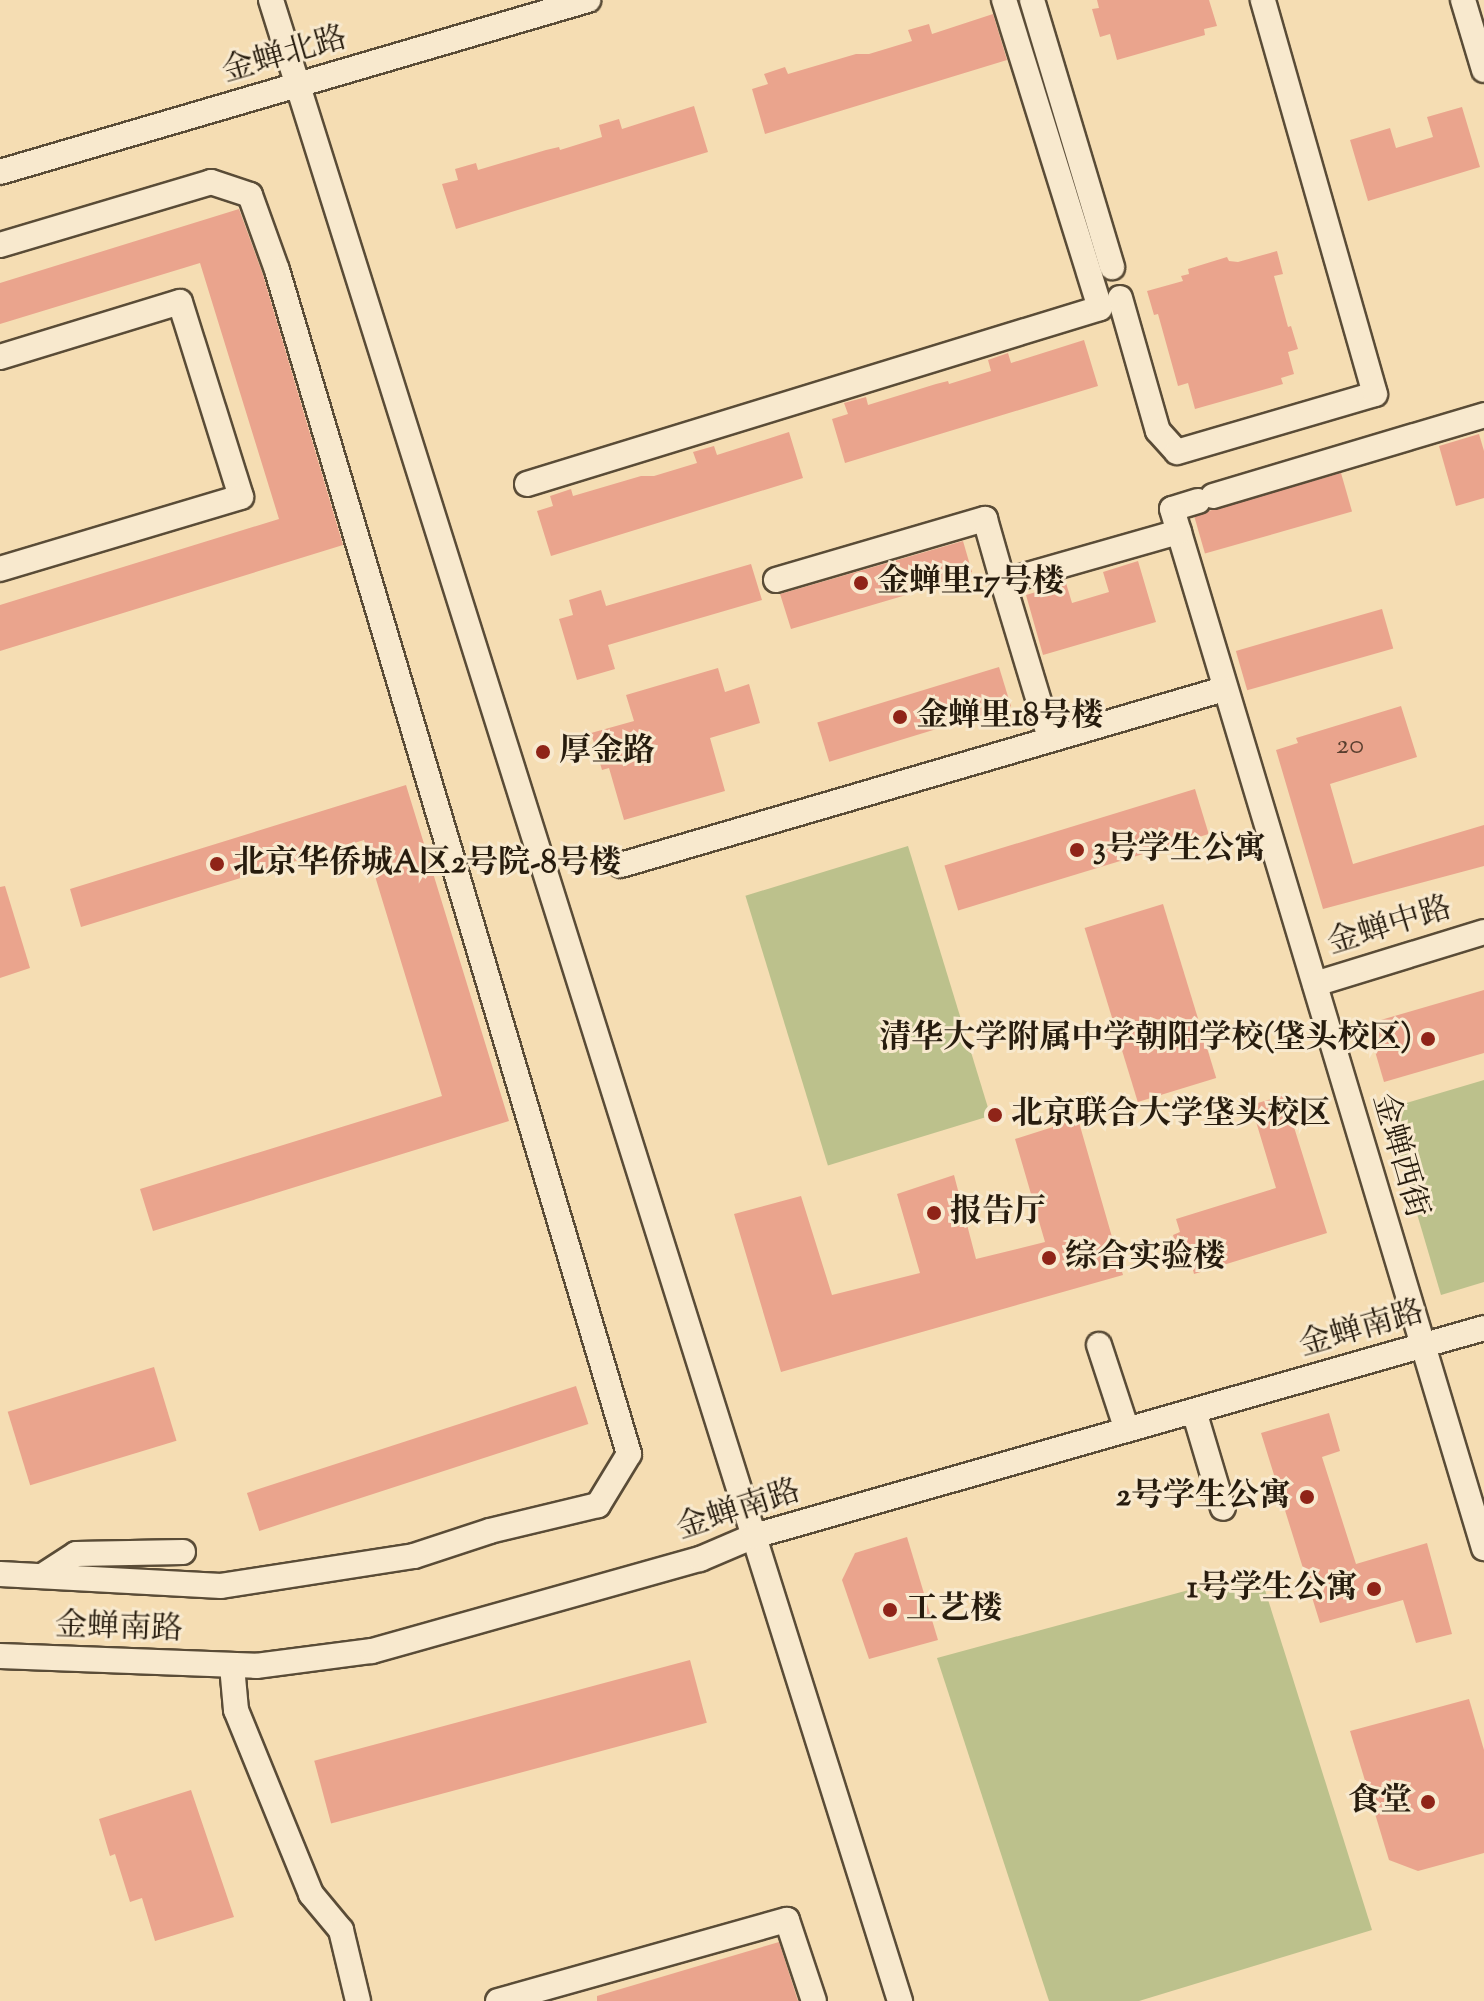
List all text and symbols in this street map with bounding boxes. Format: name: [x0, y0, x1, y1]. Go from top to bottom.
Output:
street label: 金蝉北路: [218, 20, 352, 92]
place label: 金蝉里17号楼: [877, 564, 1064, 602]
marker: 金蝉里17号楼: [852, 574, 870, 592]
place label: 金蝉里18号楼: [916, 698, 1103, 736]
marker: 金蝉里18号楼: [891, 708, 909, 726]
house number: 20: [1336, 729, 1364, 763]
place label: 厚金路: [559, 733, 655, 771]
marker: 厚金路: [534, 743, 552, 761]
place label: 3号学生公寓: [1093, 831, 1266, 869]
marker: 3号学生公寓: [1068, 841, 1086, 859]
place label: 北京华侨城A区2号院-8号楼: [233, 845, 621, 883]
marker: 北京华侨城A区2号院-8号楼: [208, 855, 226, 873]
street label: 金蝉中路: [1323, 890, 1457, 964]
place label: 清华大学附属中学朝阳学校(垡头校区): [879, 1020, 1412, 1058]
marker: 清华大学附属中学朝阳学校(垡头校区): [1419, 1030, 1437, 1048]
street label: 金蝉西街: [1363, 1089, 1435, 1223]
place label: 北京联合大学垡头校区: [1011, 1096, 1331, 1134]
marker: 北京联合大学垡头校区: [986, 1106, 1004, 1124]
place label: 报告厅: [950, 1194, 1046, 1232]
marker: 报告厅: [925, 1204, 943, 1222]
place label: 综合实验楼: [1065, 1239, 1225, 1277]
marker: 综合实验楼: [1040, 1249, 1058, 1267]
street label: 金蝉南路: [1295, 1294, 1429, 1366]
street label: 金蝉南路: [672, 1473, 806, 1549]
place label: 2号学生公寓: [1116, 1478, 1291, 1516]
marker: 2号学生公寓: [1298, 1488, 1316, 1506]
place label: 1号学生公寓: [1187, 1570, 1358, 1608]
marker: 1号学生公寓: [1365, 1580, 1383, 1598]
place label: 工艺楼: [906, 1591, 1002, 1629]
marker: 工艺楼: [881, 1601, 899, 1619]
street label: 金蝉南路: [54, 1608, 184, 1650]
place label: 食堂: [1348, 1783, 1412, 1821]
marker: 食堂: [1419, 1793, 1437, 1811]

